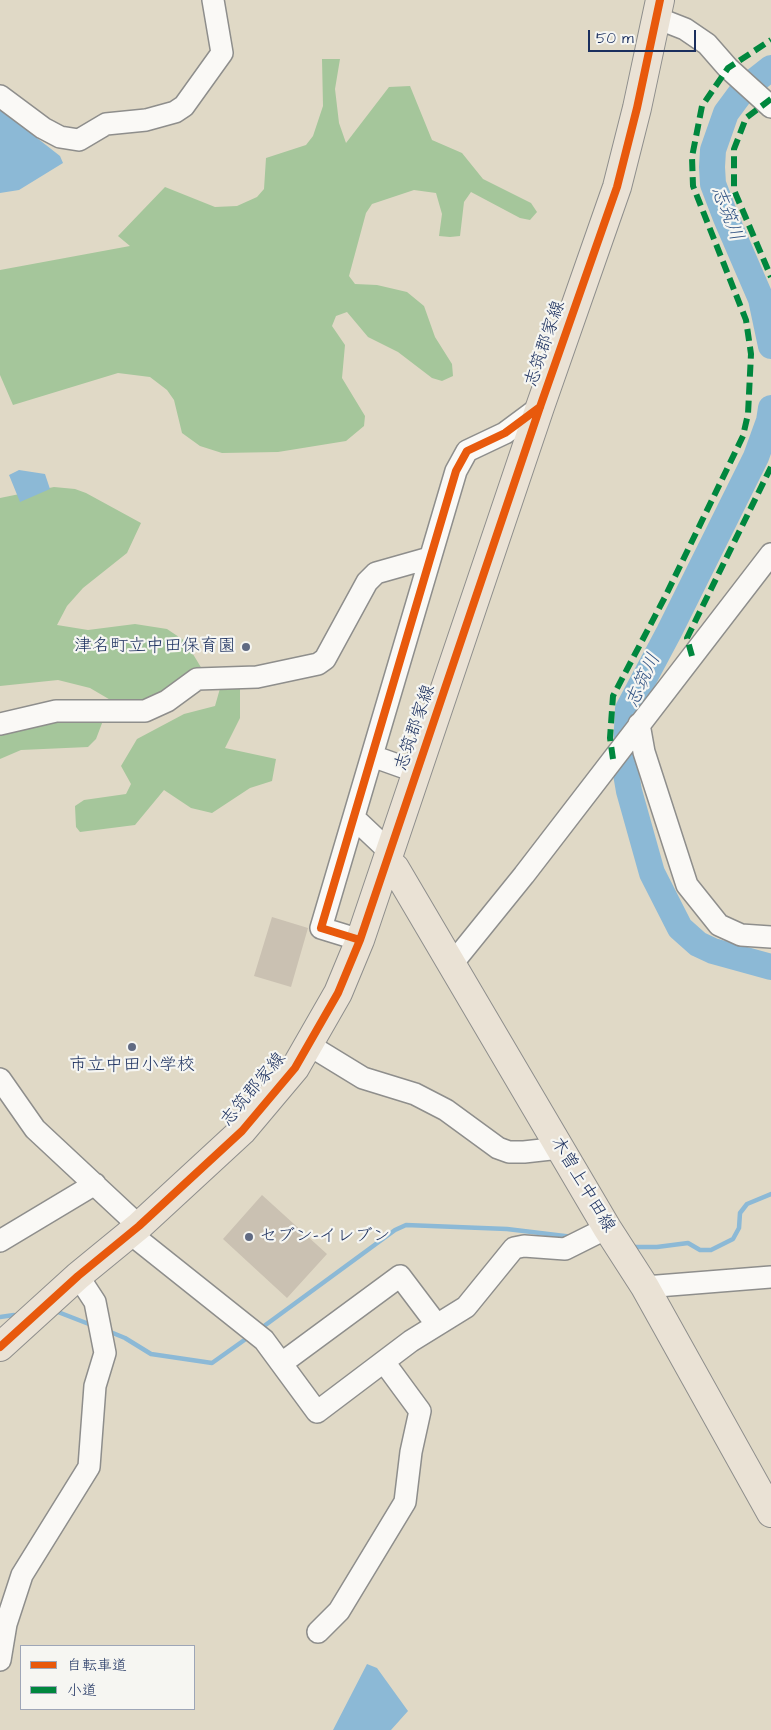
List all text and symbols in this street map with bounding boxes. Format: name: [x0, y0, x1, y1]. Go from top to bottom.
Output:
scale bar: [591, 20, 698, 52]
text: 50 m: [596, 28, 634, 49]
water label: 志筑川: [705, 183, 747, 245]
street label: 志筑郡家線: [521, 298, 571, 390]
place label: 津名町立中田保育園: [74, 636, 236, 658]
marker: 津名町立中田保育園: [240, 641, 252, 653]
water label: 志筑川: [622, 650, 666, 712]
street label: 志筑郡家線: [391, 682, 441, 774]
marker: 市立中田小学校: [126, 1041, 138, 1053]
street label: 志筑郡家線: [217, 1049, 291, 1131]
place label: 市立中田小学校: [69, 1055, 195, 1077]
street label: 木曽上中田線: [545, 1133, 619, 1237]
place label: セブン-イレブン: [259, 1226, 391, 1248]
marker: セブン-イレブン: [243, 1231, 255, 1243]
legend: [20, 1645, 195, 1710]
text: 自転車道: [67, 1655, 127, 1676]
text: 小道: [67, 1680, 97, 1701]

